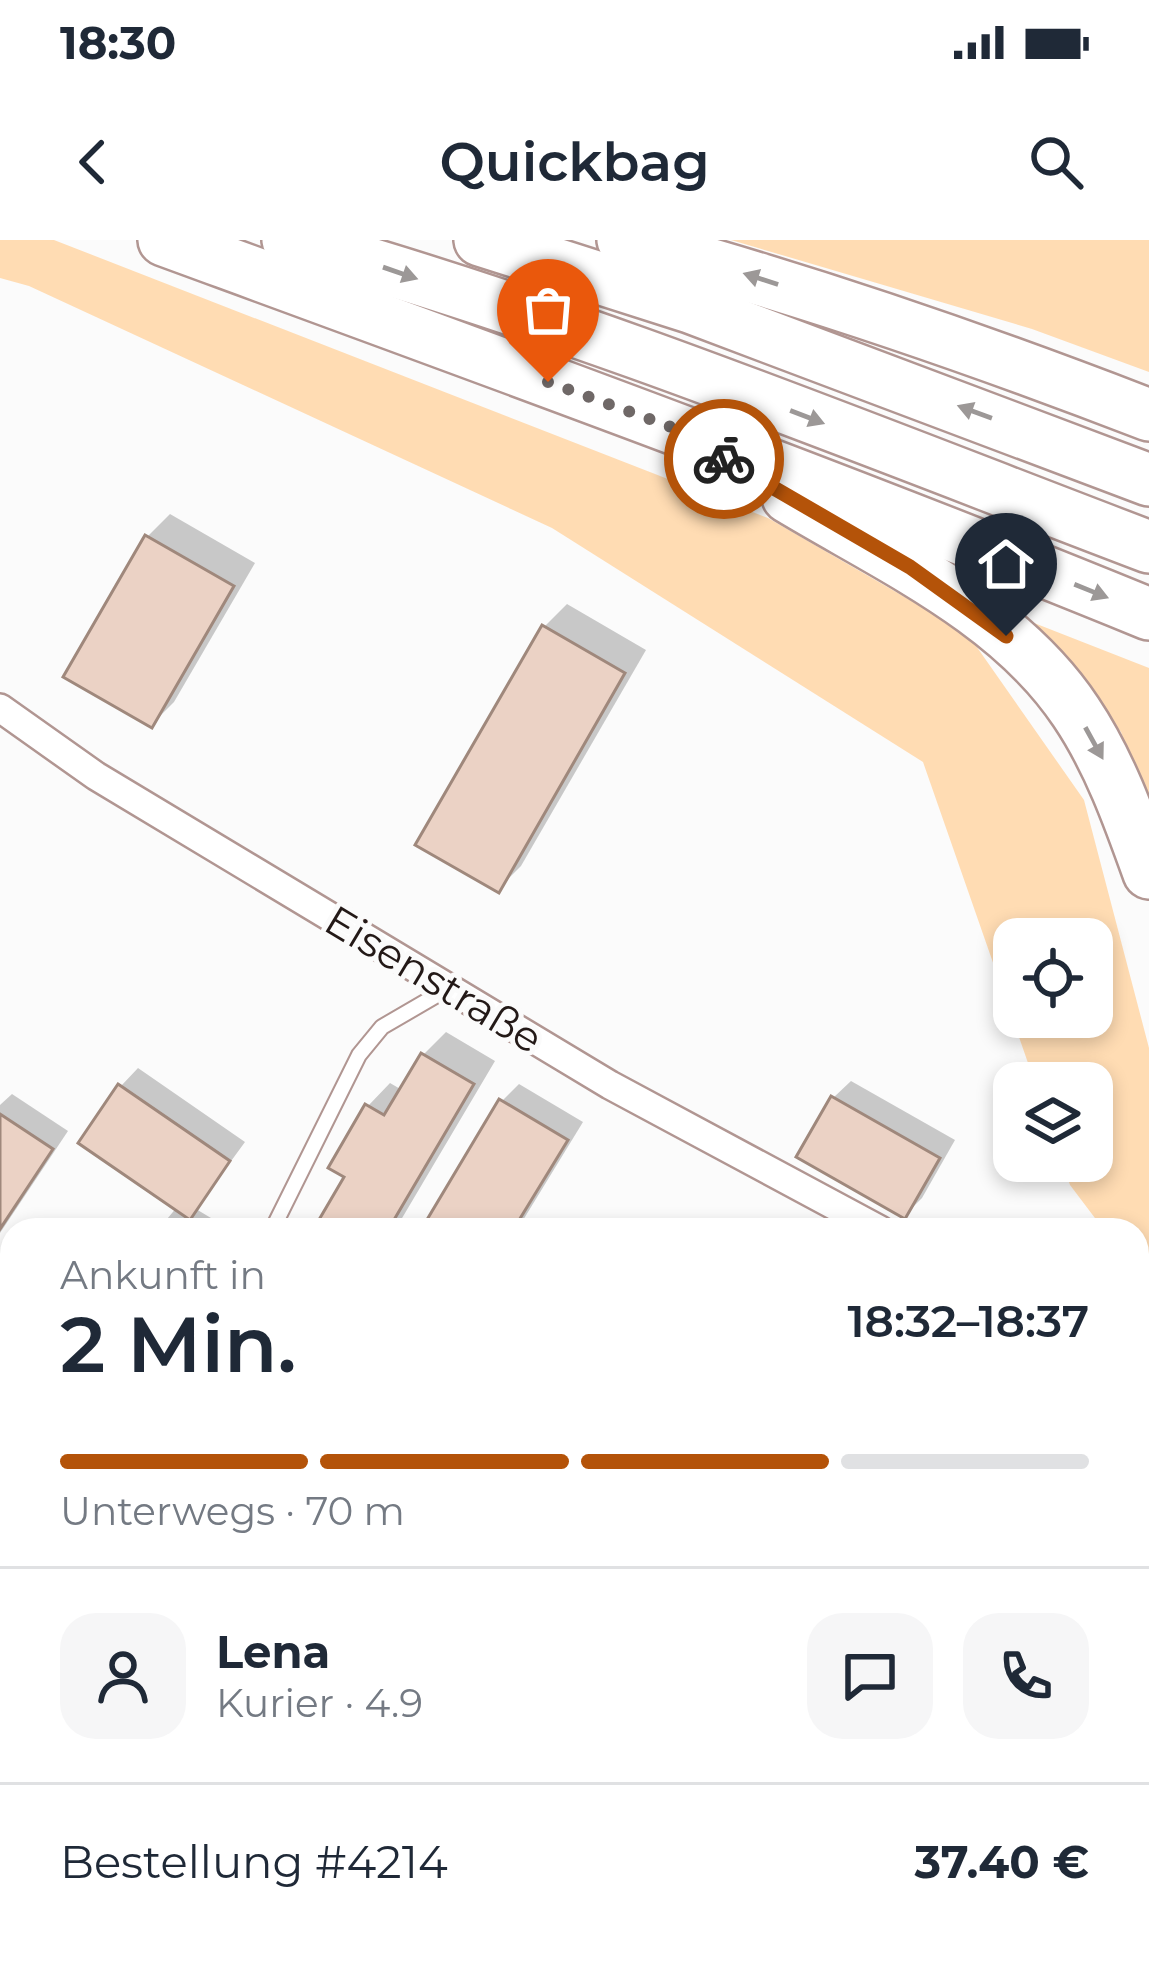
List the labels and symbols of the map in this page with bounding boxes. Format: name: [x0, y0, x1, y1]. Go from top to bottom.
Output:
pin: [497, 259, 599, 382]
one-way arrow: [382, 265, 418, 283]
one-way arrow: [742, 269, 779, 288]
courier: [664, 399, 784, 519]
one-way arrow: [957, 402, 993, 421]
one-way arrow: [789, 409, 825, 427]
pin: [955, 513, 1057, 636]
one-way arrow: [1074, 582, 1110, 601]
one-way arrow: [1083, 726, 1104, 760]
street label: Eisenstraße: [316, 894, 552, 1064]

